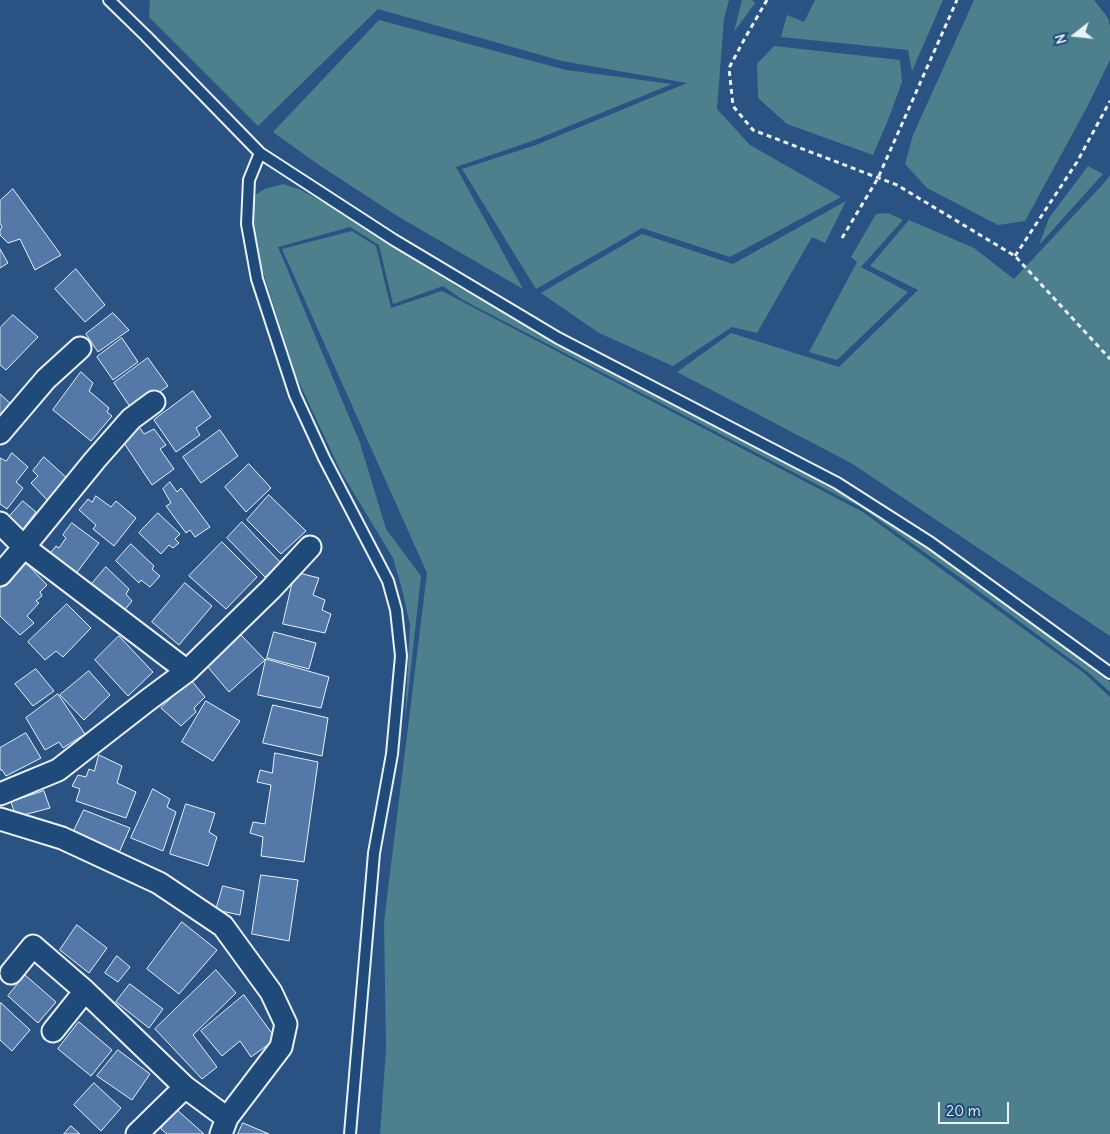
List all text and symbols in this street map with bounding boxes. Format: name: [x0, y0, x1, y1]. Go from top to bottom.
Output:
north arrow: [1050, 10, 1100, 60]
text: N: [1051, 32, 1071, 46]
scale bar: [940, 1092, 1011, 1124]
text: 20 m: [946, 1101, 981, 1120]

